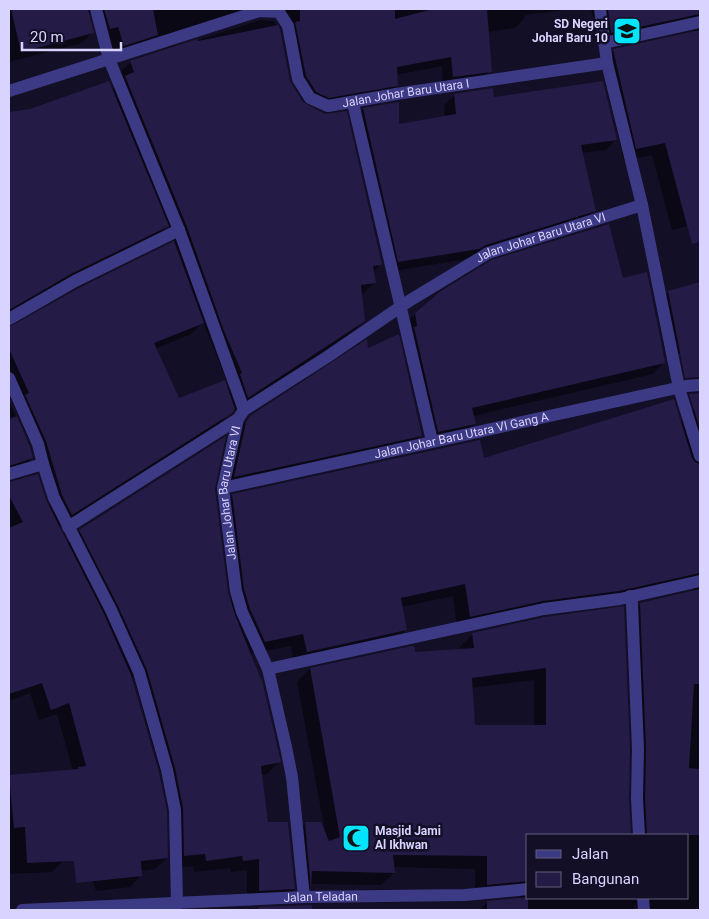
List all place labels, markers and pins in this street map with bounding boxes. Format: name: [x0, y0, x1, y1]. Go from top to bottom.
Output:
school or university icon: SD Negeri Johar Baru 10: [612, 16, 642, 46]
place label: SD Negeri Johar Baru 10: [532, 17, 608, 45]
mosque icon: Masjid Jami Al Ikhwan: [341, 823, 371, 853]
place label: Masjid Jami Al Ikhwan: [375, 824, 441, 852]

